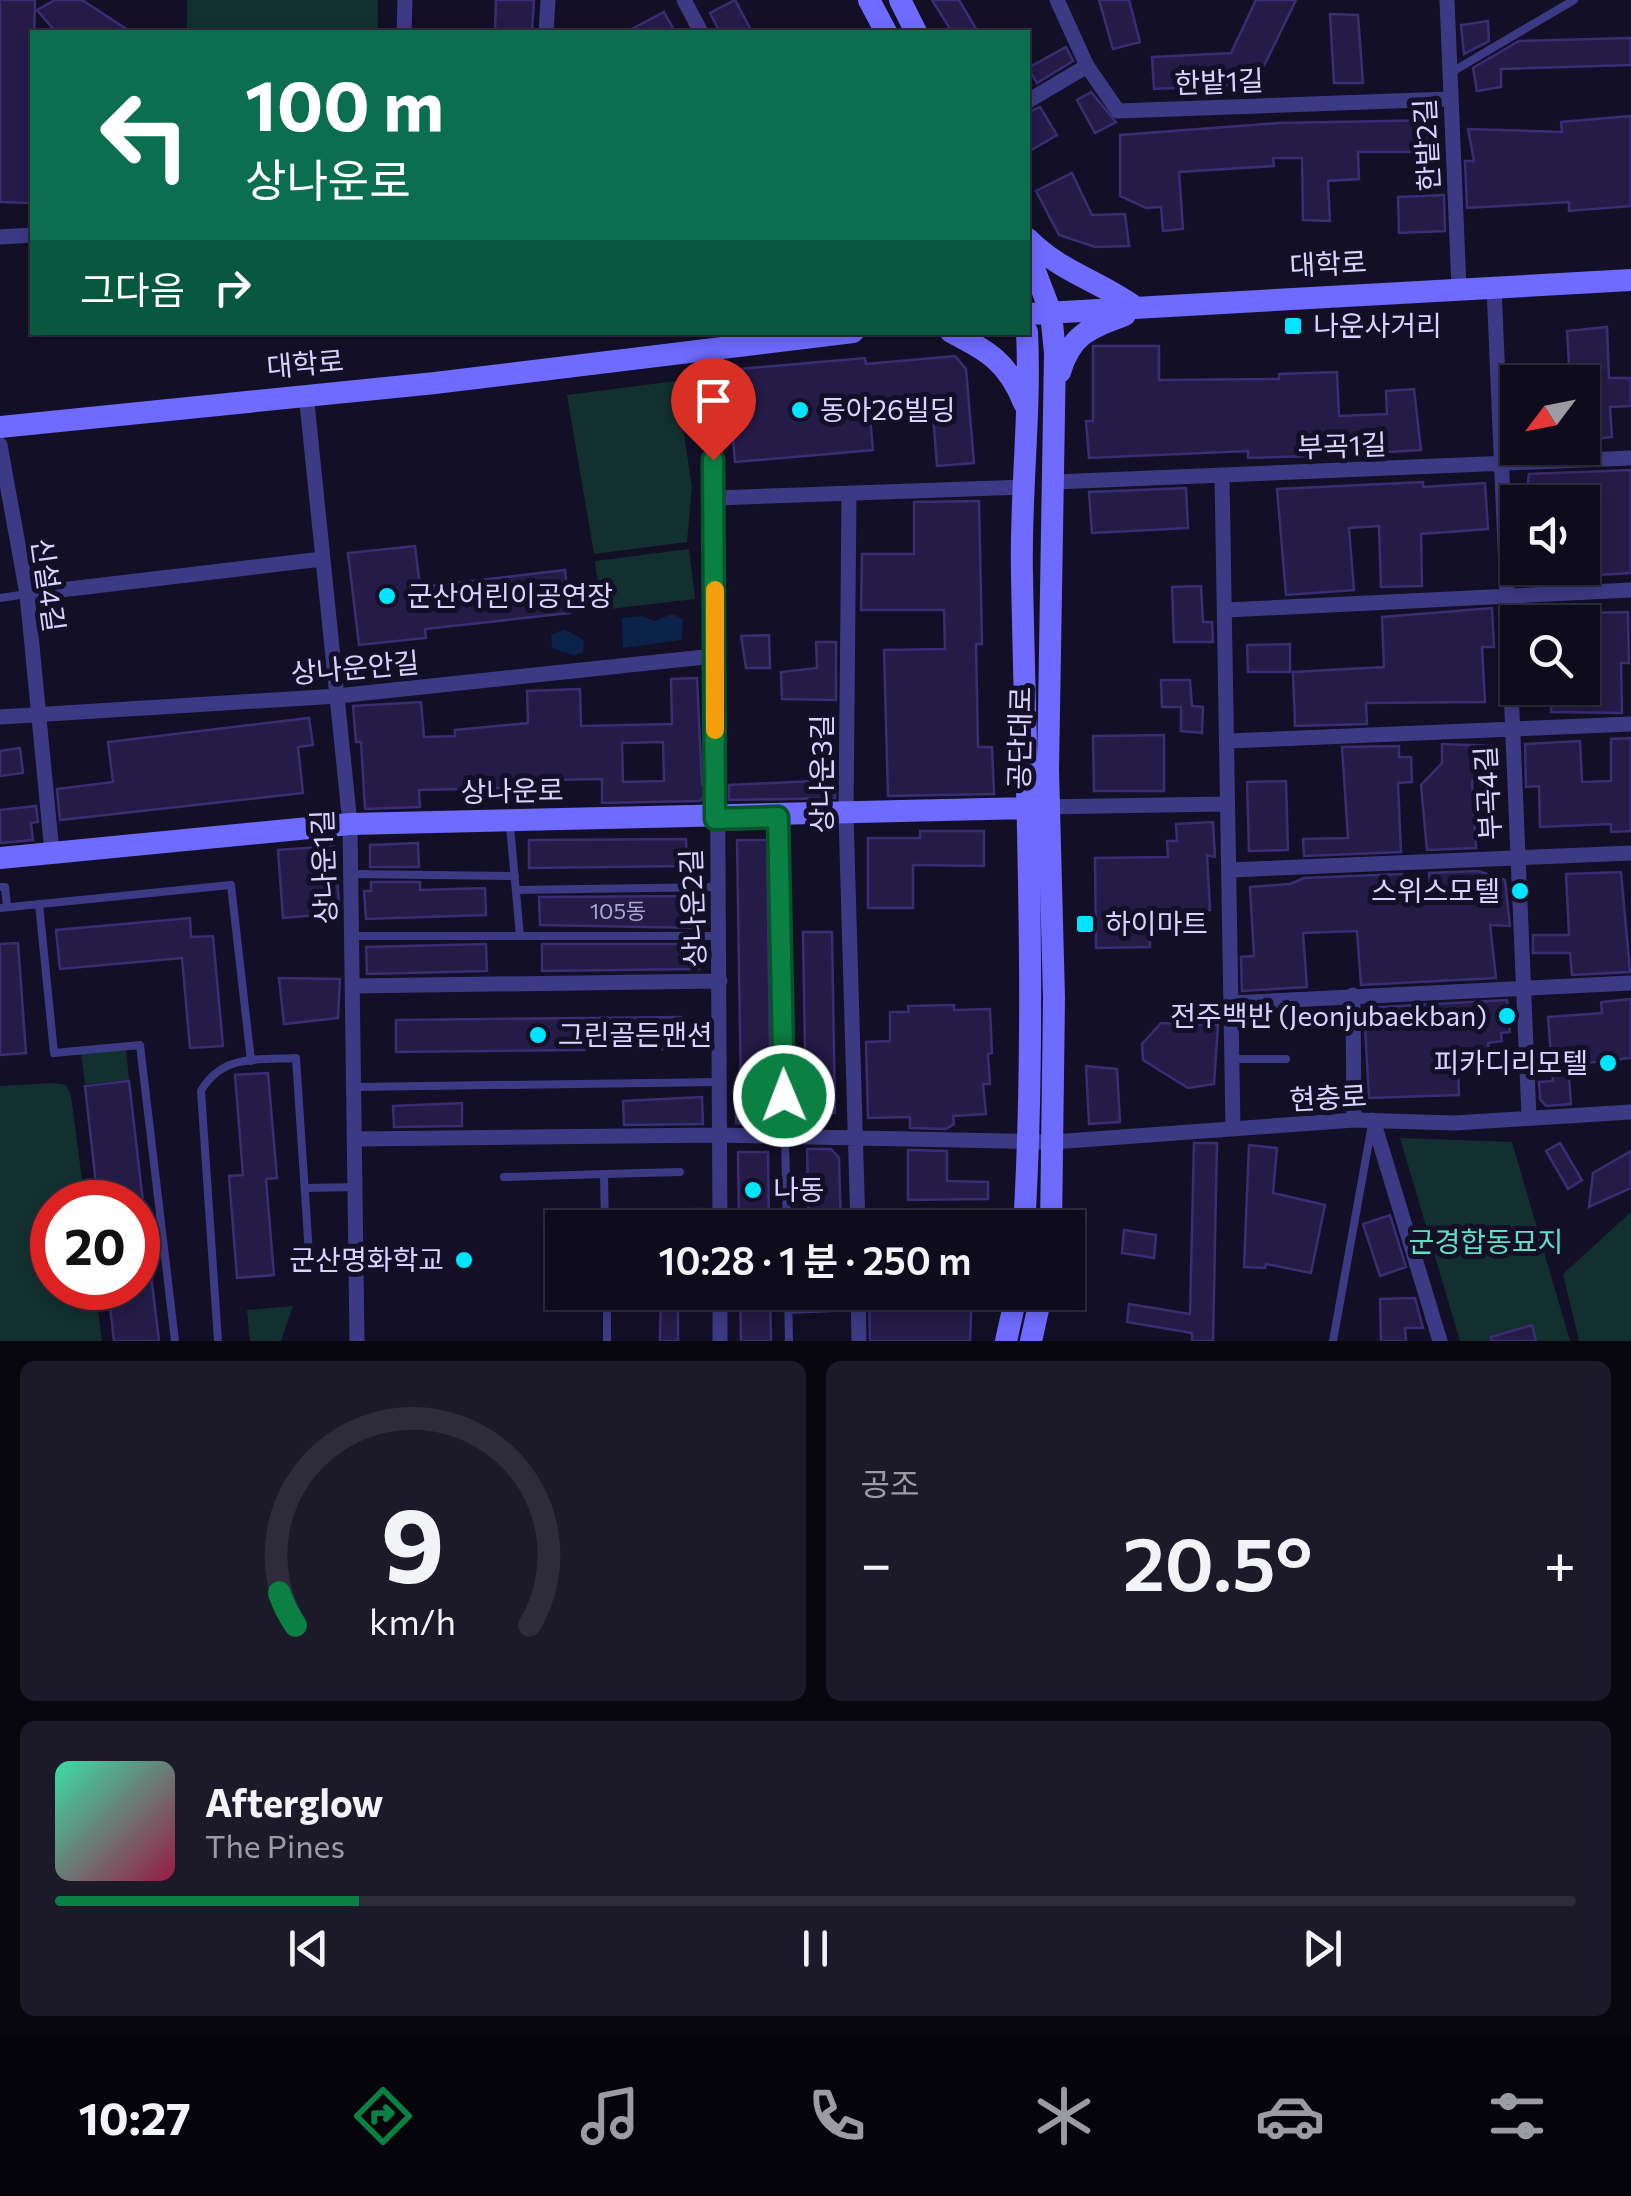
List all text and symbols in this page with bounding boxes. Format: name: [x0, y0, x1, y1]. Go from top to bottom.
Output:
text: 100 m: [245, 60, 444, 145]
street label: 한밭1길: [1174, 62, 1264, 100]
icon: left: [80, 70, 210, 200]
street label: 한밭2길: [1407, 98, 1445, 192]
text: 상나운로: [245, 151, 411, 206]
street label: 대학로: [1288, 244, 1367, 282]
icon: right: [205, 260, 260, 315]
text: 그다음: [80, 265, 185, 312]
place label: 나운사거리: [1313, 308, 1442, 342]
marker: 나운사거리: [1282, 315, 1304, 337]
street label: 대학로: [265, 343, 345, 383]
pin: [671, 358, 756, 461]
north arrow: [1500, 365, 1600, 465]
map controls: [1500, 365, 1600, 705]
icon: arrive: [686, 373, 741, 428]
place label: 동아26빌딩: [820, 392, 956, 426]
marker: 동아26빌딩: [789, 399, 811, 421]
street label: 부곡1길: [1297, 426, 1387, 464]
button: sound: [1500, 485, 1600, 585]
street label: 신설4길: [26, 536, 72, 634]
place label: 군산어린이공연장: [407, 578, 613, 612]
marker: 군산어린이공연장: [376, 585, 398, 607]
button: search: [1500, 605, 1600, 705]
street label: 상나운안길: [289, 644, 421, 690]
street label: 공단대로: [1001, 686, 1037, 790]
street label: 상나운3길: [804, 714, 838, 834]
street label: 부곡4길: [1468, 745, 1506, 841]
street label: 상나운로: [460, 772, 564, 808]
street label: 상나운1길: [304, 809, 342, 925]
street label: 상나운2길: [673, 848, 711, 968]
place label: 스위스모텔: [1371, 873, 1500, 907]
marker: 스위스모텔: [1509, 880, 1531, 902]
house number: 105동: [590, 897, 646, 924]
place label: 하이마트: [1105, 906, 1208, 940]
marker: 하이마트: [1074, 913, 1096, 935]
place label: 전주백반 (Jeonjubaekban): [1170, 998, 1487, 1032]
marker: 전주백반 (Jeonjubaekban): [1496, 1005, 1518, 1027]
place label: 그린골든맨션: [558, 1017, 713, 1051]
marker: 그린골든맨션: [527, 1024, 549, 1046]
position arrow: [732, 1044, 836, 1148]
place label: 피카디리모텔: [1433, 1045, 1588, 1079]
marker: 피카디리모텔: [1597, 1052, 1619, 1074]
street label: 현충로: [1288, 1078, 1367, 1116]
place label: 나동: [773, 1172, 825, 1206]
marker: 나동: [742, 1179, 764, 1201]
speed limit sign: 20: [30, 1180, 160, 1310]
park label: 군경합동묘지: [1409, 1224, 1563, 1258]
text: 10:28 · 1 분 · 250 m: [659, 1236, 971, 1283]
place label: 군산명화학교: [289, 1242, 444, 1276]
marker: 군산명화학교: [453, 1249, 475, 1271]
text: 공조: [861, 1463, 919, 1503]
text: 9: [381, 1477, 445, 1604]
text: 20.5°: [1123, 1515, 1313, 1606]
text: −: [861, 1528, 892, 1595]
text: +: [1544, 1528, 1576, 1595]
text: km/h: [369, 1599, 456, 1642]
text: Afterglow: [205, 1778, 383, 1825]
text: The Pines: [205, 1825, 345, 1865]
icon: previous: [281, 1921, 336, 1976]
icon: pause: [788, 1921, 843, 1976]
icon: next: [1295, 1921, 1350, 1976]
icon: directions: [348, 2081, 418, 2151]
icon: music: [575, 2081, 645, 2151]
icon: phone: [802, 2081, 872, 2151]
icon: climate: [1029, 2081, 1099, 2151]
icon: car: [1255, 2081, 1325, 2151]
icon: filters: [1482, 2081, 1552, 2151]
text: 10:27: [78, 2089, 191, 2144]

